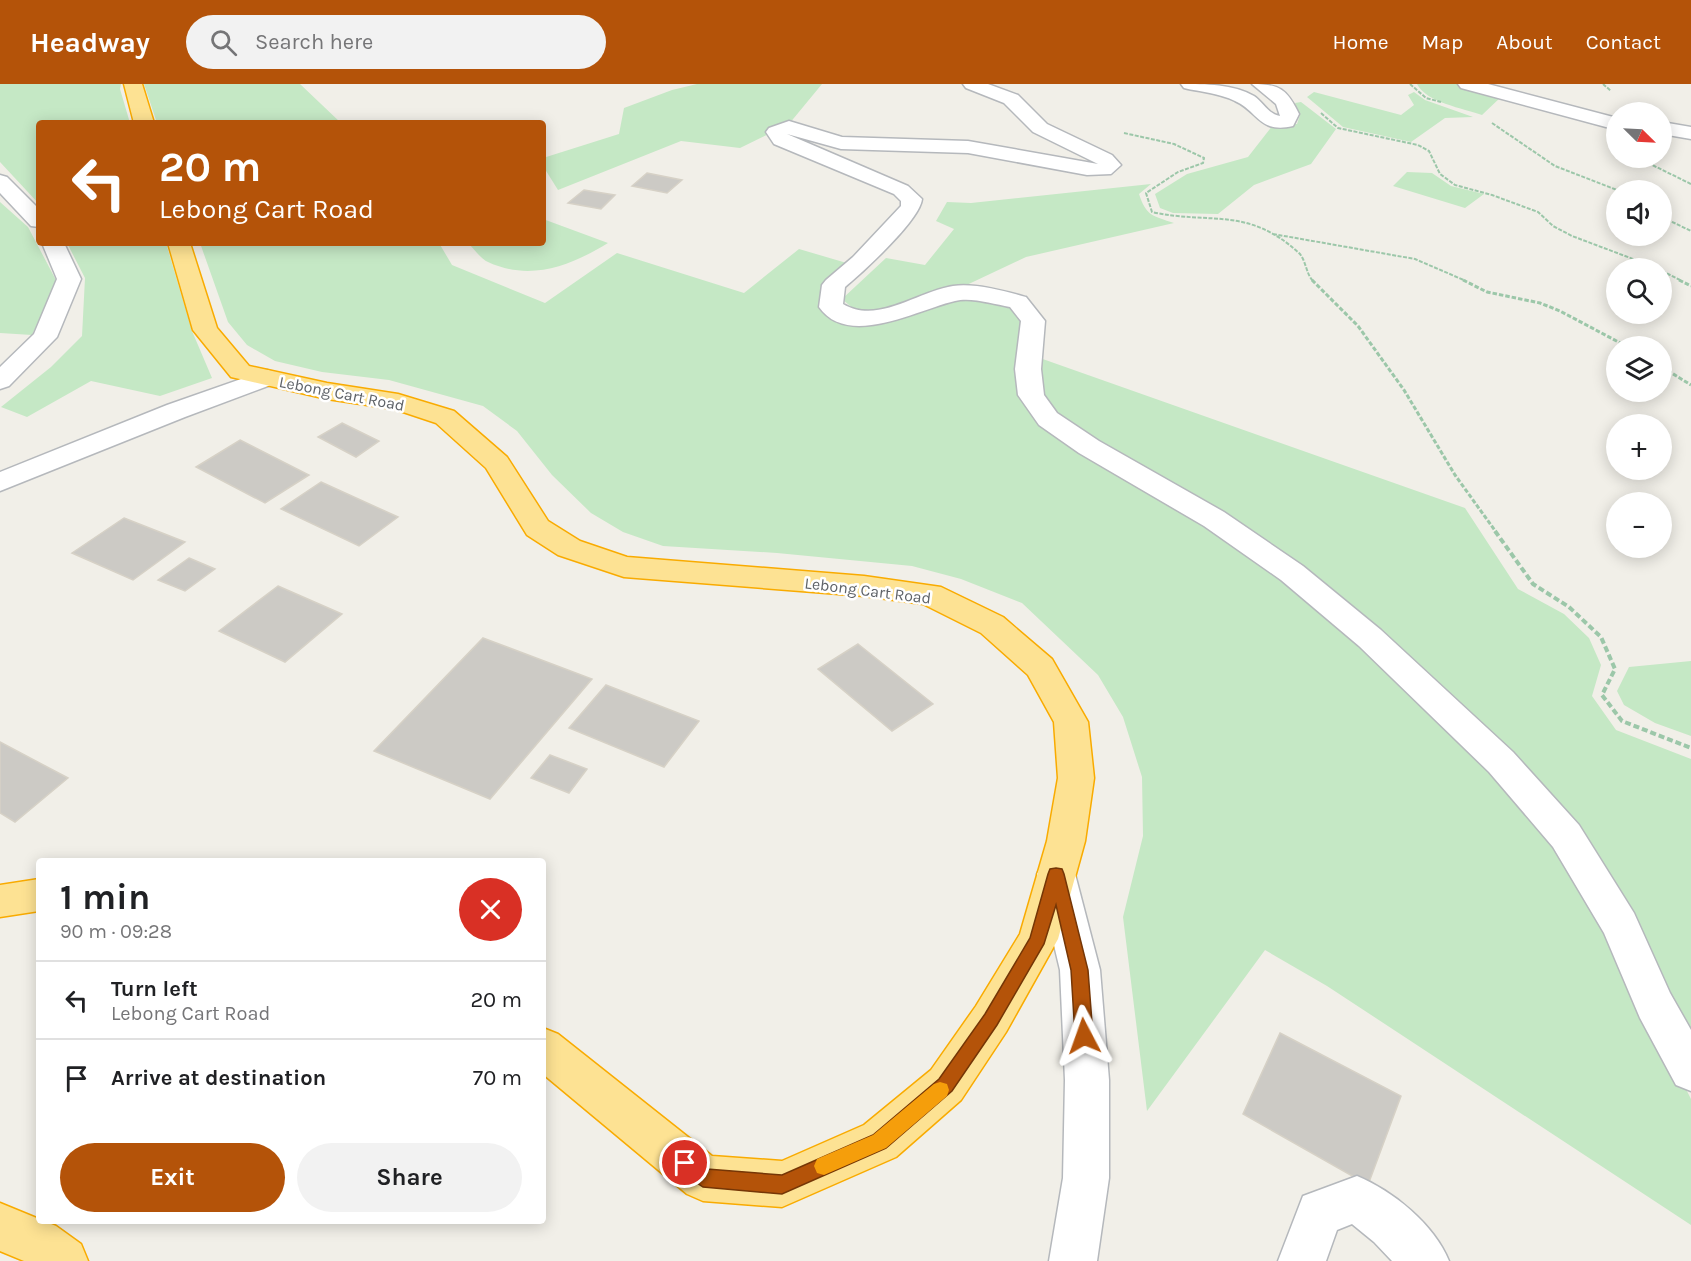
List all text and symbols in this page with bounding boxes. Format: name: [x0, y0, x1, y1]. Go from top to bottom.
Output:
search box: [186, 15, 606, 69]
text: Headway: [30, 26, 150, 59]
icon: search: [207, 26, 240, 59]
text: Search here: [255, 29, 373, 55]
text: Home: [1333, 30, 1389, 54]
text: Map: [1422, 30, 1463, 54]
text: About: [1496, 30, 1553, 54]
text: Contact: [1586, 30, 1661, 54]
north arrow: [1606, 102, 1672, 168]
map controls: [1606, 102, 1672, 558]
text: 20 m: [159, 142, 261, 192]
icon: left: [60, 144, 138, 222]
button: sound: [1606, 180, 1672, 246]
text: Lebong Cart Road: [159, 193, 374, 225]
button: search: [1606, 258, 1672, 324]
button: layers: [1606, 336, 1672, 402]
street label: Lebong Cart Road: [278, 372, 406, 415]
button: +: [1606, 414, 1672, 480]
button: −: [1606, 492, 1672, 558]
street label: Lebong Cart Road: [804, 573, 932, 608]
text: 1 min: [60, 876, 150, 918]
button: close: [459, 878, 522, 941]
text: 90 m · 09:28: [60, 920, 172, 943]
text: Turn left: [111, 976, 198, 1002]
icon: left: [60, 984, 93, 1017]
text: 20 m: [470, 987, 522, 1013]
text: Lebong Cart Road: [111, 1002, 270, 1025]
position arrow: [1052, 1004, 1116, 1068]
icon: arrive: [60, 1062, 93, 1095]
text: Arrive at destination: [111, 1065, 326, 1091]
text: 70 m: [473, 1065, 522, 1091]
pin: [659, 1137, 710, 1188]
button: Exit: [60, 1143, 285, 1212]
button: Share: [297, 1143, 522, 1212]
icon: arrive: [668, 1146, 701, 1179]

